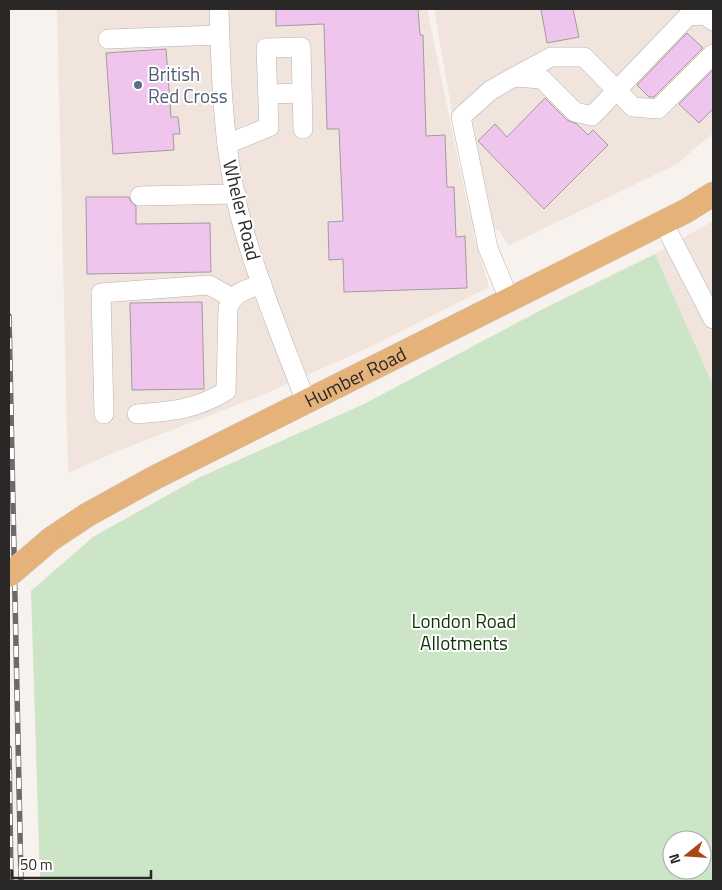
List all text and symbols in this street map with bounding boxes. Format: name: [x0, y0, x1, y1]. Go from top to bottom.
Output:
place label: British Red Cross: [148, 59, 228, 110]
marker: British Red Cross: [132, 79, 144, 91]
street label: Wheler Road: [216, 157, 269, 263]
street label: Humber Road: [299, 339, 411, 414]
park label: London Road Allotments: [412, 606, 516, 657]
north arrow: [662, 830, 712, 880]
scale bar: [12, 848, 151, 880]
text: N: [663, 851, 686, 867]
text: 50 m: [20, 853, 53, 876]

